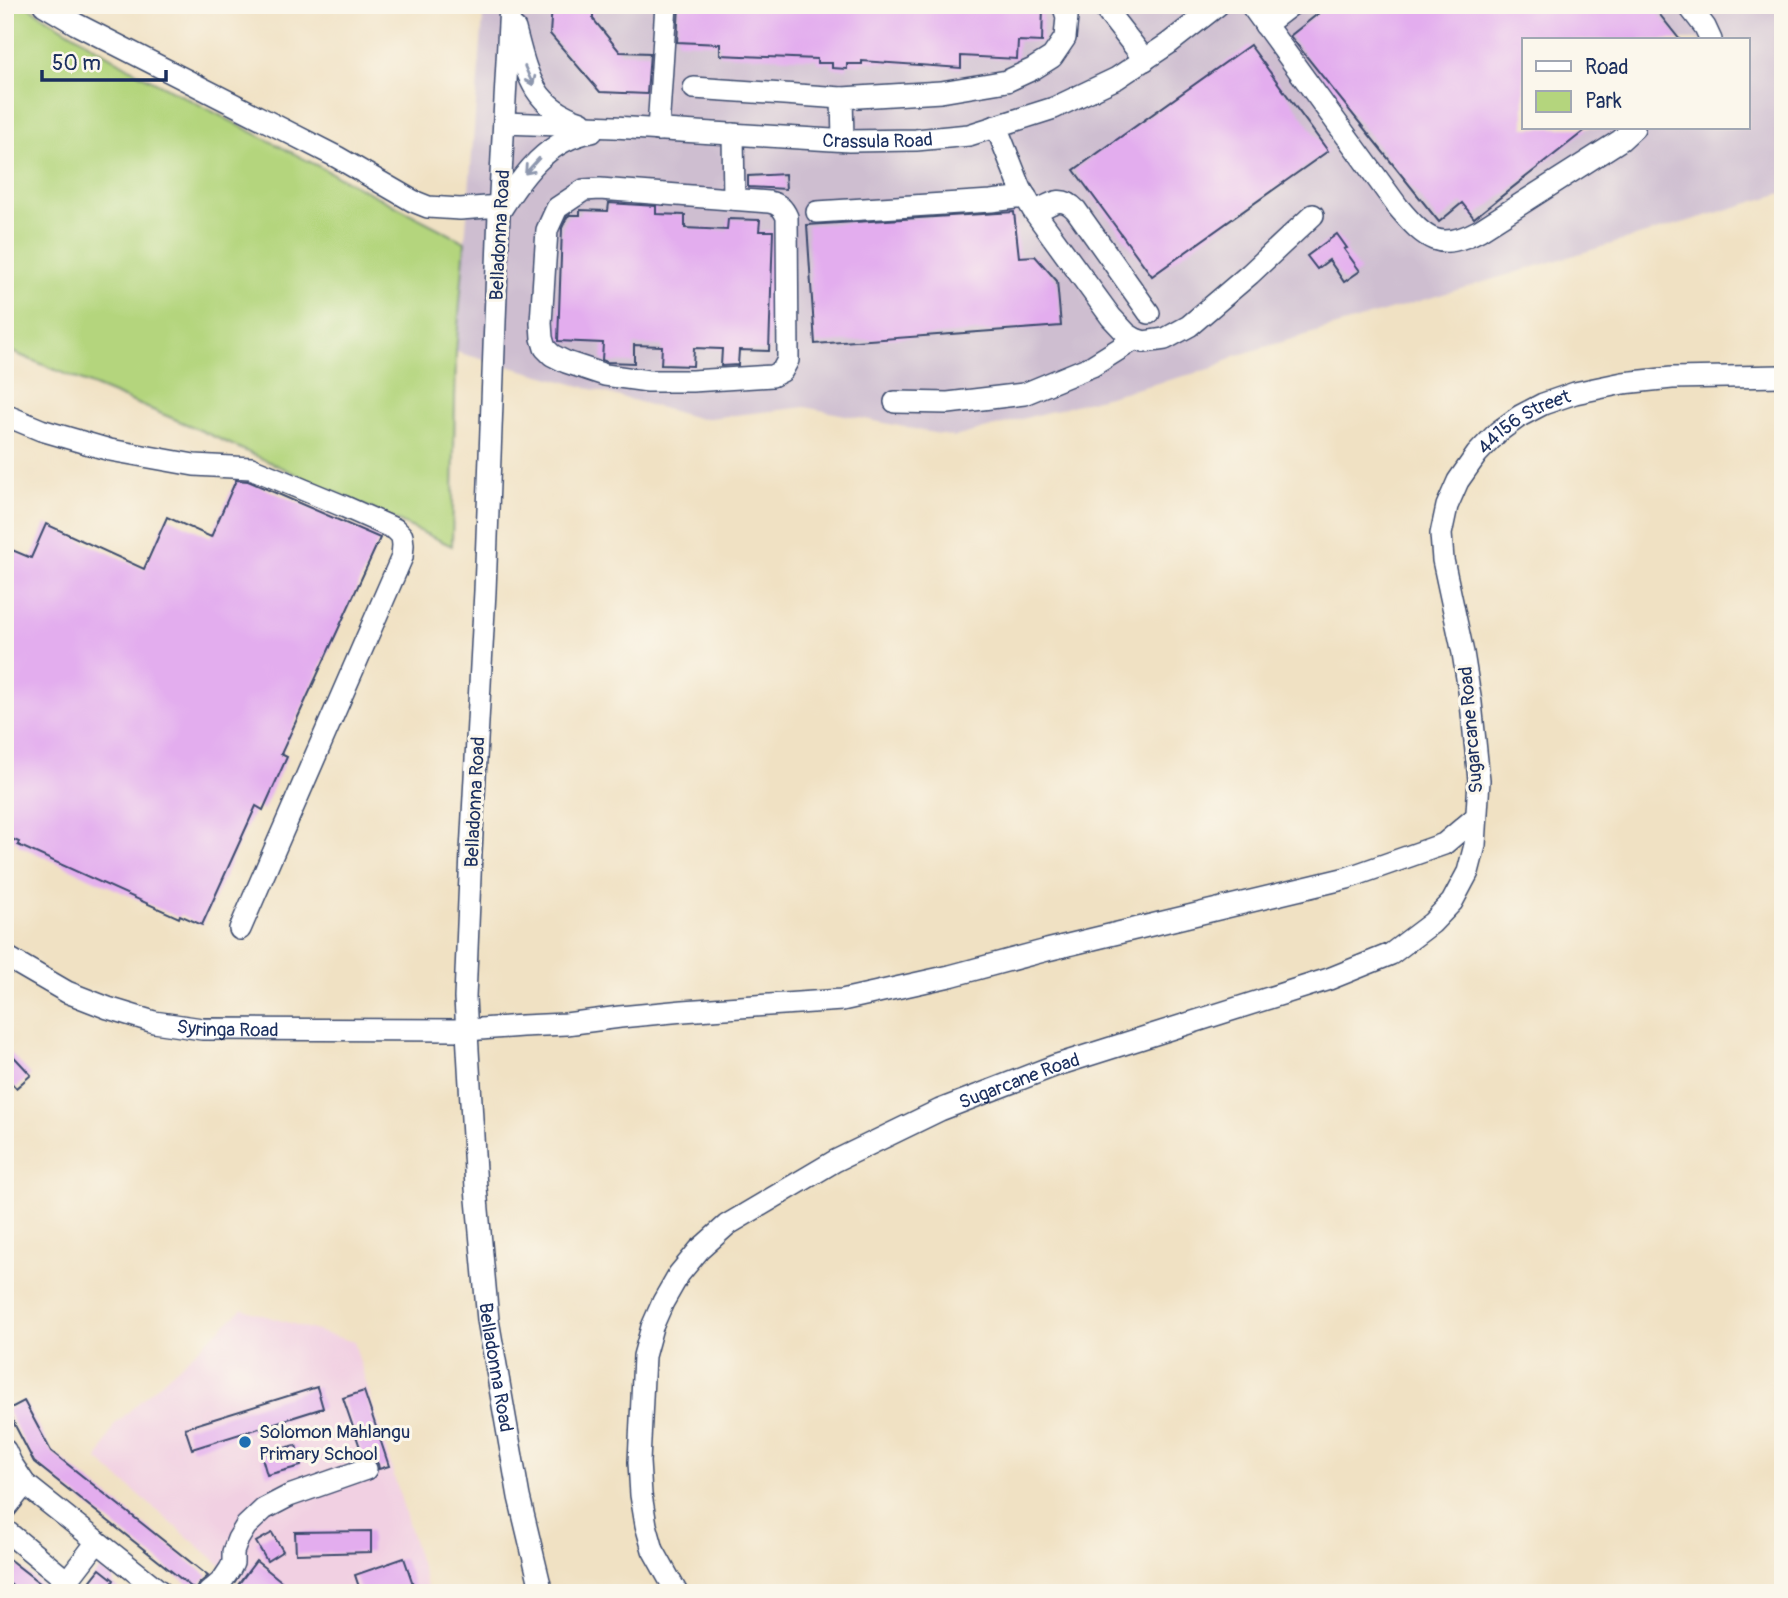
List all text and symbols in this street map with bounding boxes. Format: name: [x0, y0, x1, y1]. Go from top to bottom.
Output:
scale bar: [42, 38, 166, 82]
legend: [1522, 38, 1750, 130]
text: 50 m: [52, 50, 101, 77]
text: Road: [1585, 54, 1629, 81]
one-way arrow: [523, 65, 536, 86]
text: Park: [1585, 88, 1622, 115]
street label: Crassula Road: [822, 127, 934, 154]
one-way arrow: [524, 157, 541, 174]
street label: Belladonna Road: [485, 169, 515, 301]
street label: 44156 Street: [1473, 384, 1574, 459]
street label: Sugarcane Road: [1453, 665, 1488, 794]
street label: Belladonna Road: [460, 736, 490, 868]
street label: Syringa Road: [175, 1014, 279, 1042]
street label: Sugarcane Road: [955, 1048, 1083, 1115]
street label: Belladonna Road: [473, 1302, 518, 1434]
place label: Solomon Mahlangu Primary School: [259, 1420, 410, 1466]
marker: Solomon Mahlangu Primary School: [237, 1434, 253, 1450]

